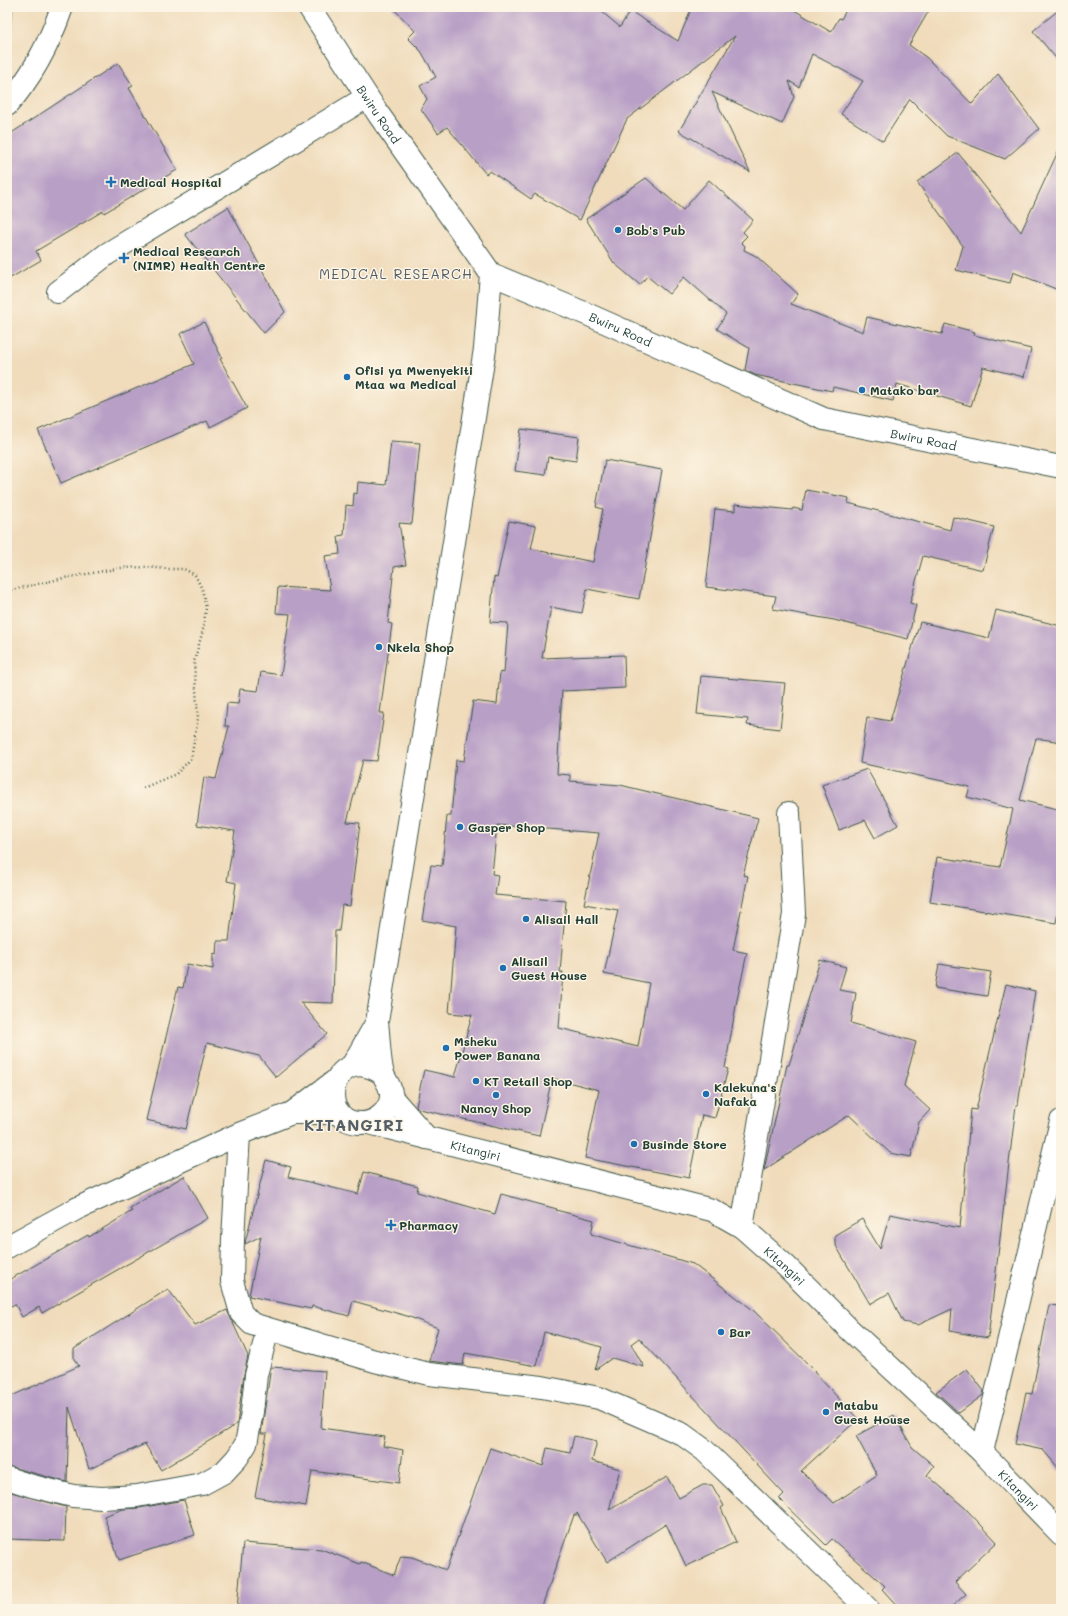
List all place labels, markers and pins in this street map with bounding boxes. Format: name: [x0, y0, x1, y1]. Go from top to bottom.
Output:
place label: Medical Hospital: [120, 174, 221, 190]
marker: Medical Hospital: [105, 176, 117, 188]
place label: Bob's Pub: [626, 222, 686, 238]
marker: Bob's Pub: [613, 225, 623, 235]
place label: Medical Research (NIMR) Health Centre: [133, 243, 265, 273]
marker: Medical Research (NIMR) Health Centre: [118, 252, 130, 264]
place label: Ofisi ya Mwenyekiti Mtaa wa Medical: [355, 362, 473, 392]
marker: Ofisi ya Mwenyekiti Mtaa wa Medical: [342, 372, 352, 382]
place label: Matako bar: [870, 382, 939, 398]
marker: Matako bar: [857, 385, 867, 395]
place label: Nkela Shop: [387, 639, 454, 655]
marker: Nkela Shop: [374, 642, 384, 652]
place label: Gasper Shop: [468, 819, 546, 835]
marker: Gasper Shop: [455, 822, 465, 832]
place label: Alisail Hall: [534, 911, 598, 927]
marker: Alisail Hall: [521, 914, 531, 924]
place label: Alisail Guest House: [511, 953, 587, 983]
marker: Alisail Guest House: [498, 963, 508, 973]
place label: Msheku Power Banana: [454, 1033, 540, 1063]
marker: Msheku Power Banana: [441, 1043, 451, 1053]
place label: KT Retail Shop: [484, 1073, 573, 1089]
marker: KT Retail Shop: [471, 1076, 481, 1086]
place label: Kalekuna's Nafaka: [714, 1079, 777, 1109]
marker: Kalekuna's Nafaka: [701, 1089, 711, 1099]
marker: Nancy Shop: [491, 1090, 501, 1100]
place label: Nancy Shop: [461, 1100, 532, 1116]
place label: Businde Store: [642, 1136, 727, 1152]
marker: Businde Store: [629, 1139, 639, 1149]
place label: Pharmacy: [399, 1217, 459, 1233]
marker: Pharmacy: [386, 1220, 396, 1230]
place label: Bar: [729, 1324, 751, 1340]
marker: Bar: [716, 1327, 726, 1337]
place label: Matabu Guest House: [834, 1397, 910, 1427]
marker: Matabu Guest House: [821, 1407, 831, 1417]

